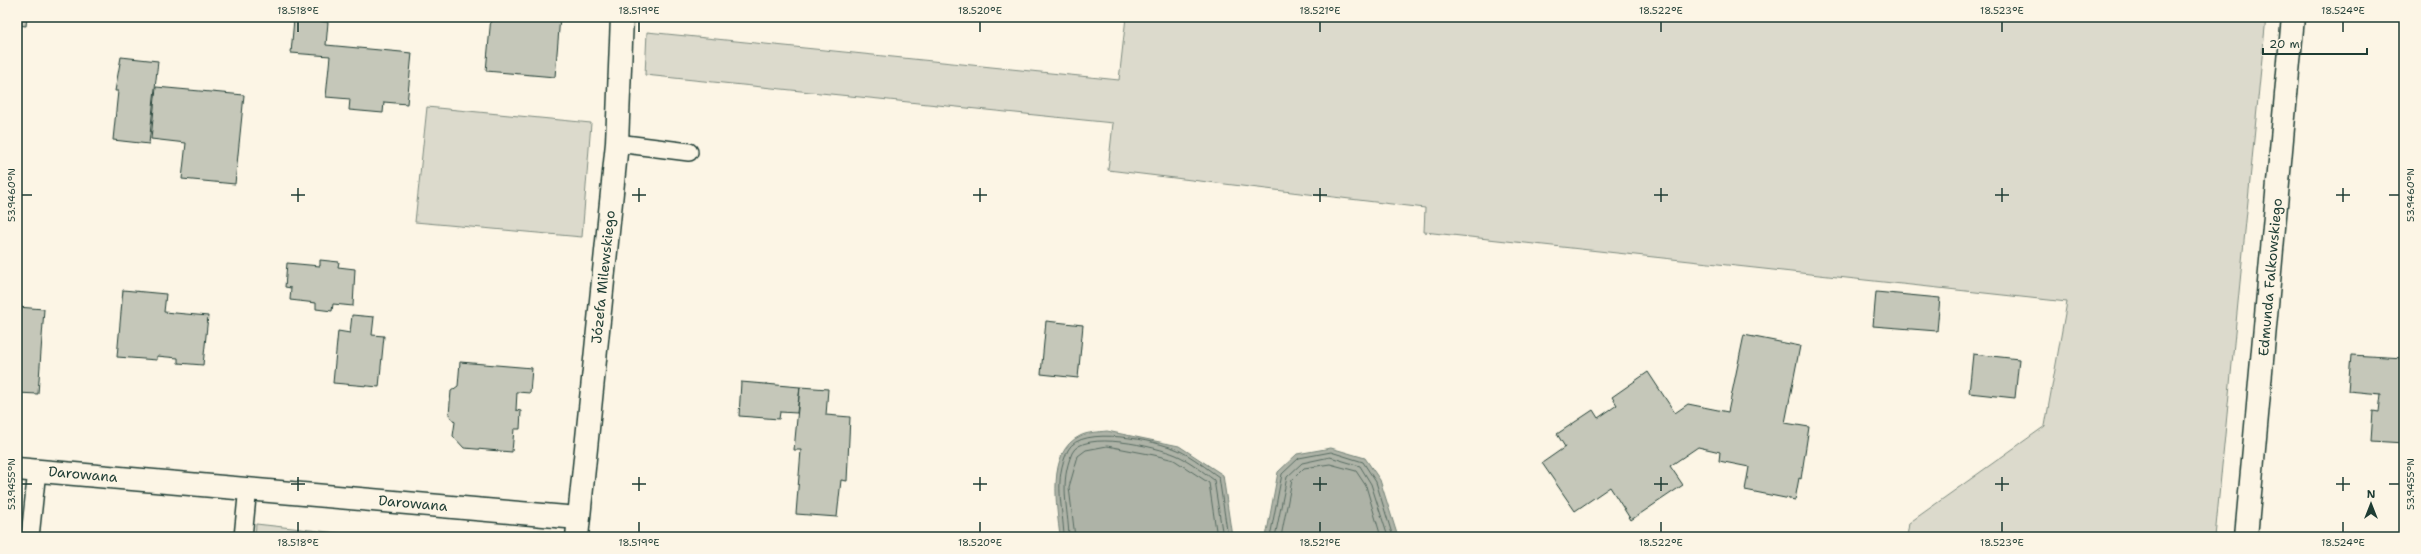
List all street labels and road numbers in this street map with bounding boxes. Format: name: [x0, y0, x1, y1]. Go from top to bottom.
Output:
street label: Edmunda Falkowskiego: [2254, 197, 2286, 357]
street label: Józefa Milewskiego: [587, 209, 619, 345]
street label: Darowana: [48, 462, 119, 486]
street label: Darowana: [378, 491, 449, 515]

